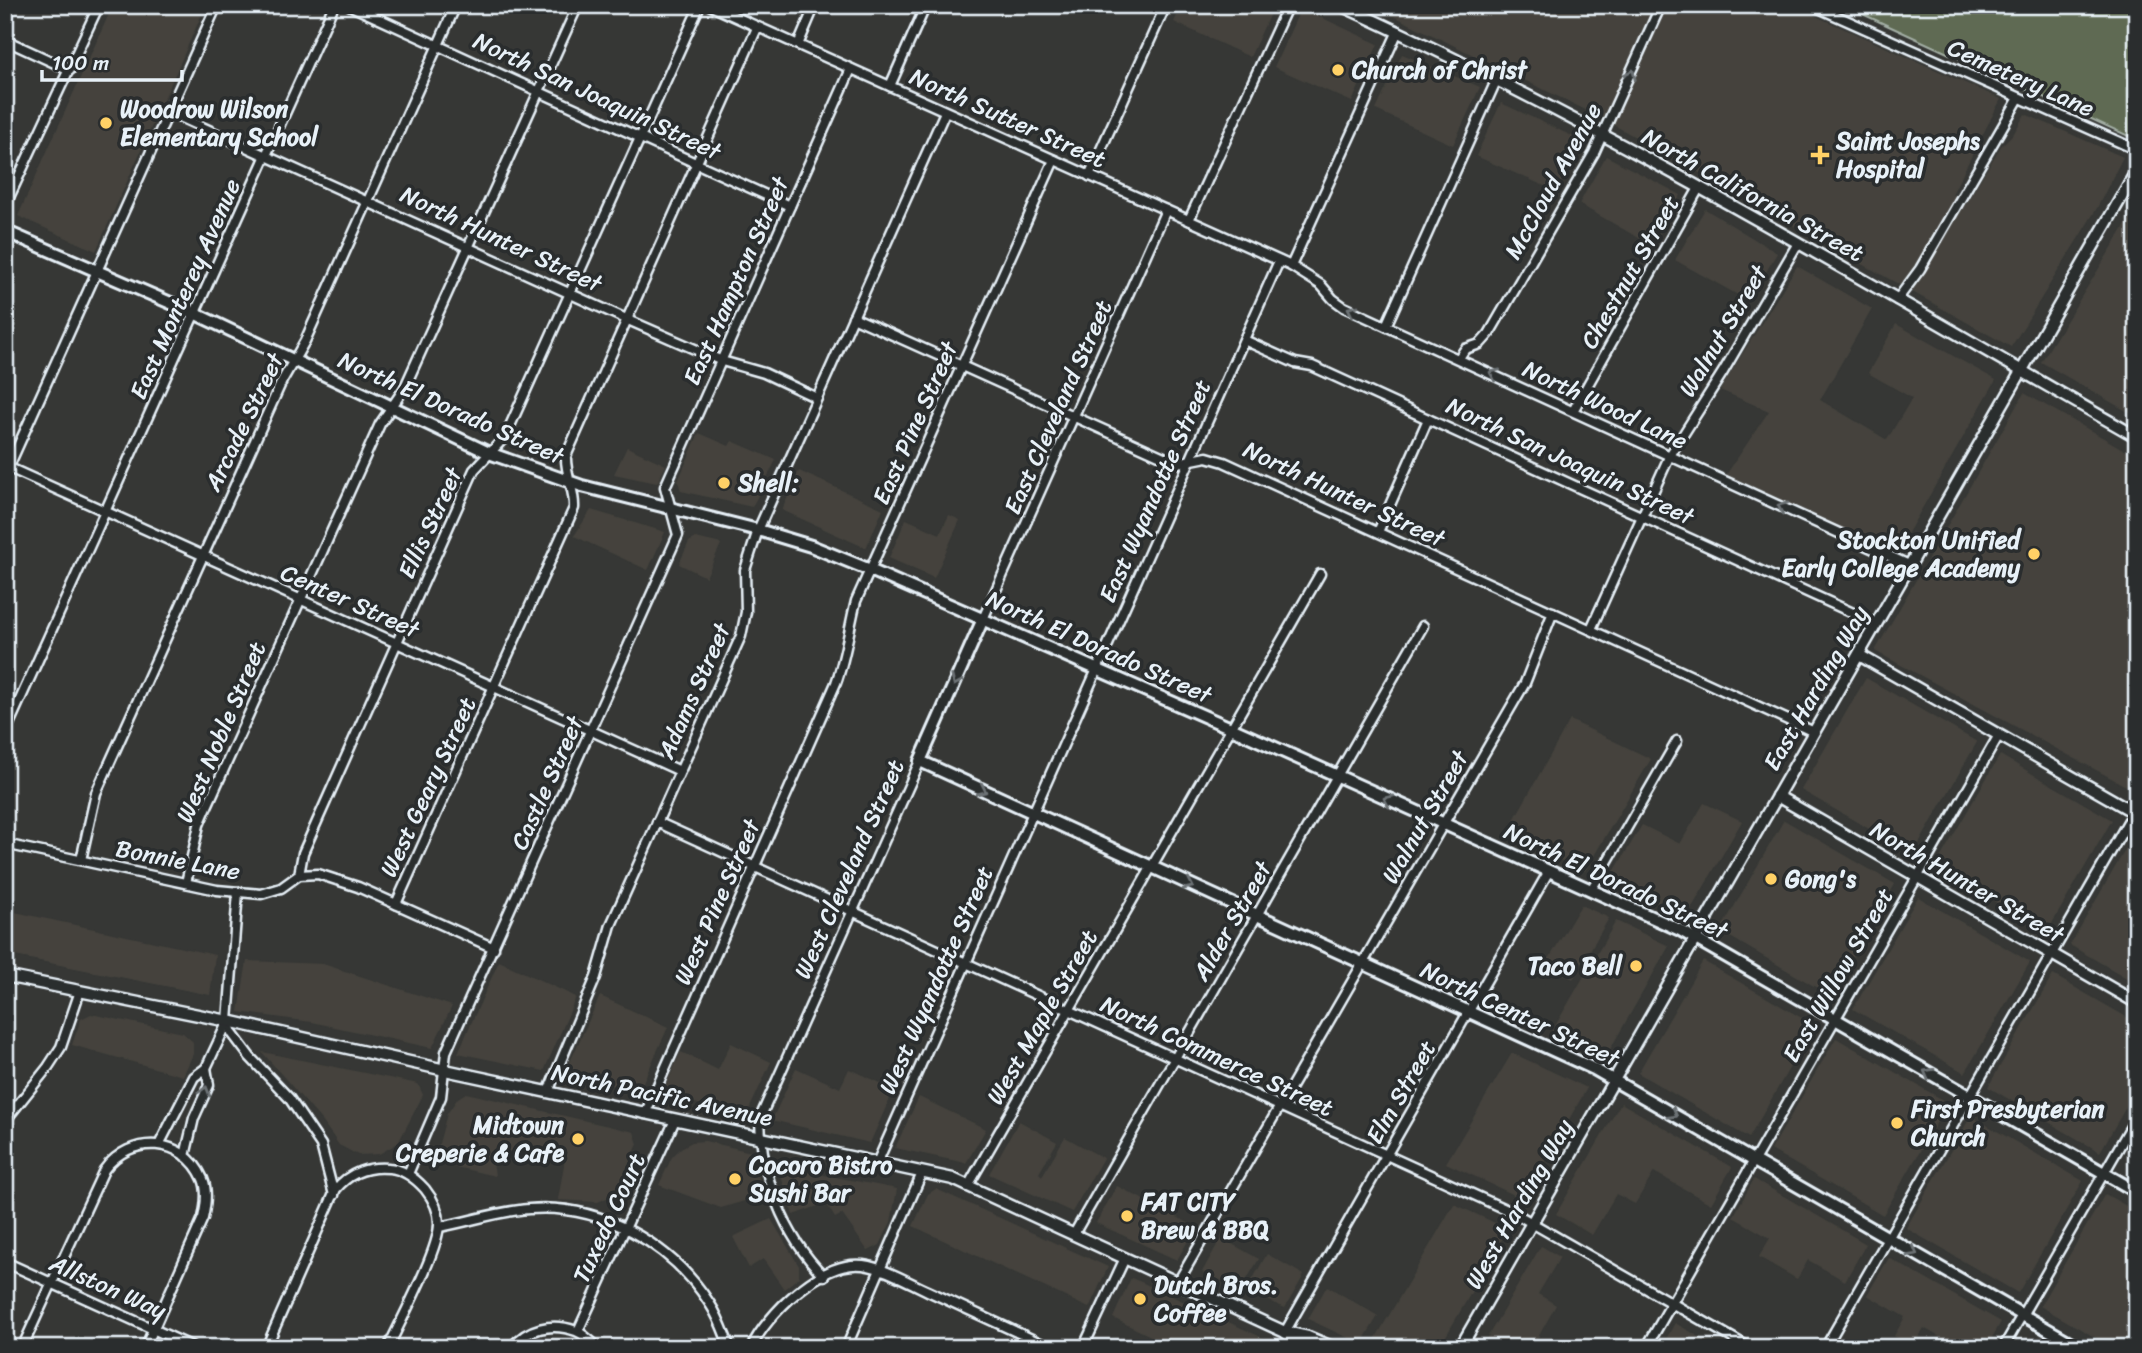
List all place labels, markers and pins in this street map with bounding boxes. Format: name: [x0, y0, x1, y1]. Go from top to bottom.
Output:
place label: Church of Christ: [1351, 49, 1528, 91]
marker: Church of Christ: [1330, 62, 1346, 78]
place label: Woodrow Wilson Elementary School: [120, 88, 319, 158]
marker: Woodrow Wilson Elementary School: [98, 115, 114, 131]
place label: Saint Josephs Hospital: [1835, 120, 1981, 190]
marker: Saint Josephs Hospital: [1810, 145, 1830, 165]
place label: Shell:: [737, 462, 799, 504]
marker: Shell:: [716, 475, 732, 491]
place label: Stockton Unified Early College Academy: [1781, 519, 2022, 589]
marker: Stockton Unified Early College Academy: [2026, 546, 2042, 562]
place label: Gong's: [1785, 858, 1857, 900]
marker: Gong's: [1763, 871, 1779, 887]
place label: Taco Bell: [1528, 945, 1623, 987]
marker: Taco Bell: [1628, 958, 1644, 974]
place label: First Presbyterian Church: [1910, 1088, 2104, 1158]
place label: Midtown Creperie & Cafe: [395, 1104, 564, 1174]
marker: First Presbyterian Church: [1889, 1115, 1905, 1131]
marker: Midtown Creperie & Cafe: [570, 1131, 586, 1147]
place label: Cocoro Bistro Sushi Bar: [748, 1144, 893, 1214]
marker: Cocoro Bistro Sushi Bar: [727, 1171, 743, 1187]
place label: FAT CITY Brew & BBQ: [1140, 1181, 1269, 1251]
marker: FAT CITY Brew & BBQ: [1119, 1208, 1135, 1224]
place label: Dutch Bros. Coffee: [1153, 1264, 1278, 1334]
marker: Dutch Bros. Coffee: [1132, 1291, 1148, 1307]

